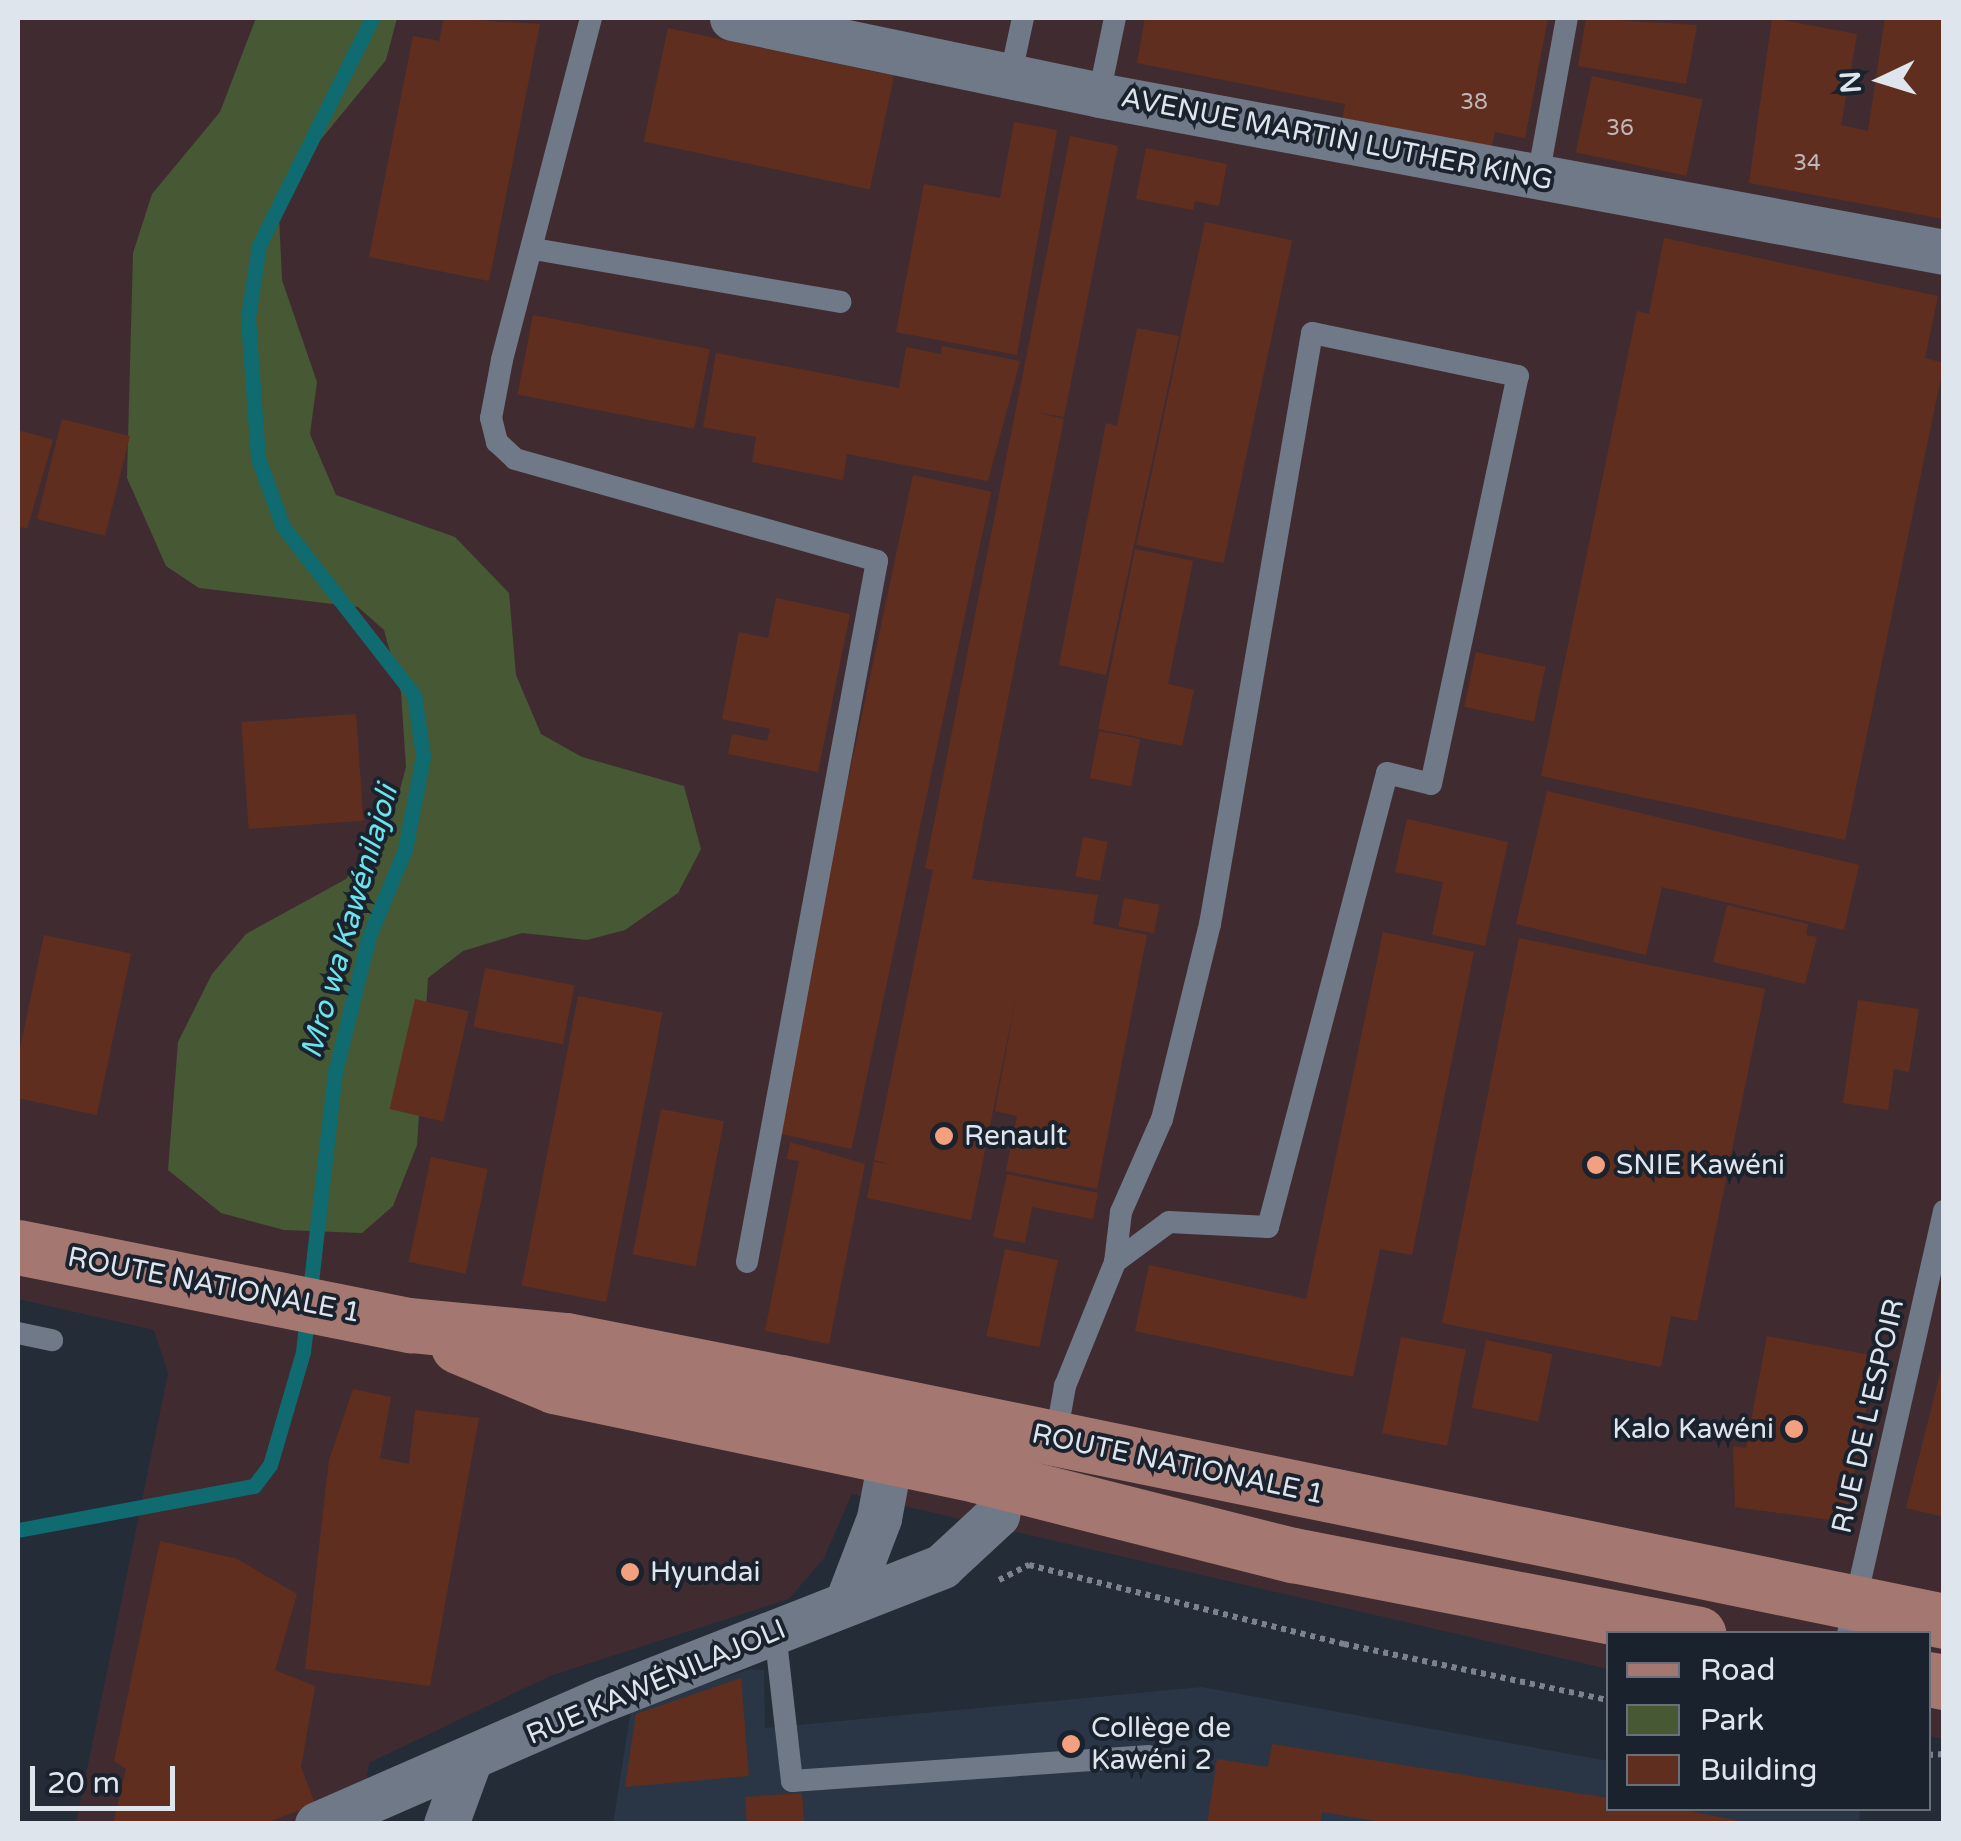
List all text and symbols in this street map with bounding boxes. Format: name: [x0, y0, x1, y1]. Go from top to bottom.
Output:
north arrow: [1831, 30, 1931, 130]
text: N: [1833, 70, 1869, 95]
street label: AVENUE MARTIN LUTHER KING: [1118, 81, 1556, 197]
house number: 38: [1460, 90, 1488, 116]
house number: 36: [1606, 116, 1634, 142]
house number: 34: [1793, 151, 1821, 177]
water label: Mro wa Kawénilajoli: [294, 781, 406, 1063]
place label: Renault: [964, 1119, 1067, 1153]
marker: Renault: [933, 1125, 955, 1147]
place label: SNIE Kawéni: [1616, 1148, 1785, 1182]
marker: SNIE Kawéni: [1585, 1154, 1607, 1176]
street label: ROUTE NATIONALE 1: [65, 1240, 363, 1330]
street label: RUE DE L'ESPOIR: [1825, 1296, 1911, 1536]
place label: Kalo Kawéni: [1612, 1412, 1774, 1446]
street label: ROUTE NATIONALE 1: [1029, 1417, 1327, 1511]
marker: Kalo Kawéni: [1783, 1418, 1805, 1440]
place label: Hyundai: [650, 1555, 760, 1589]
marker: Hyundai: [619, 1561, 641, 1583]
street label: RUE KAWÉNILAJOLI: [521, 1612, 791, 1752]
legend: [1606, 1631, 1931, 1811]
text: Road: [1700, 1652, 1775, 1689]
text: Park: [1700, 1702, 1764, 1739]
place label: Collège de Kawéni 2: [1091, 1711, 1231, 1777]
marker: Collège de Kawéni 2: [1060, 1733, 1082, 1755]
scale bar: [35, 1746, 180, 1808]
text: Building: [1700, 1752, 1817, 1789]
text: 20 m: [47, 1765, 120, 1802]

